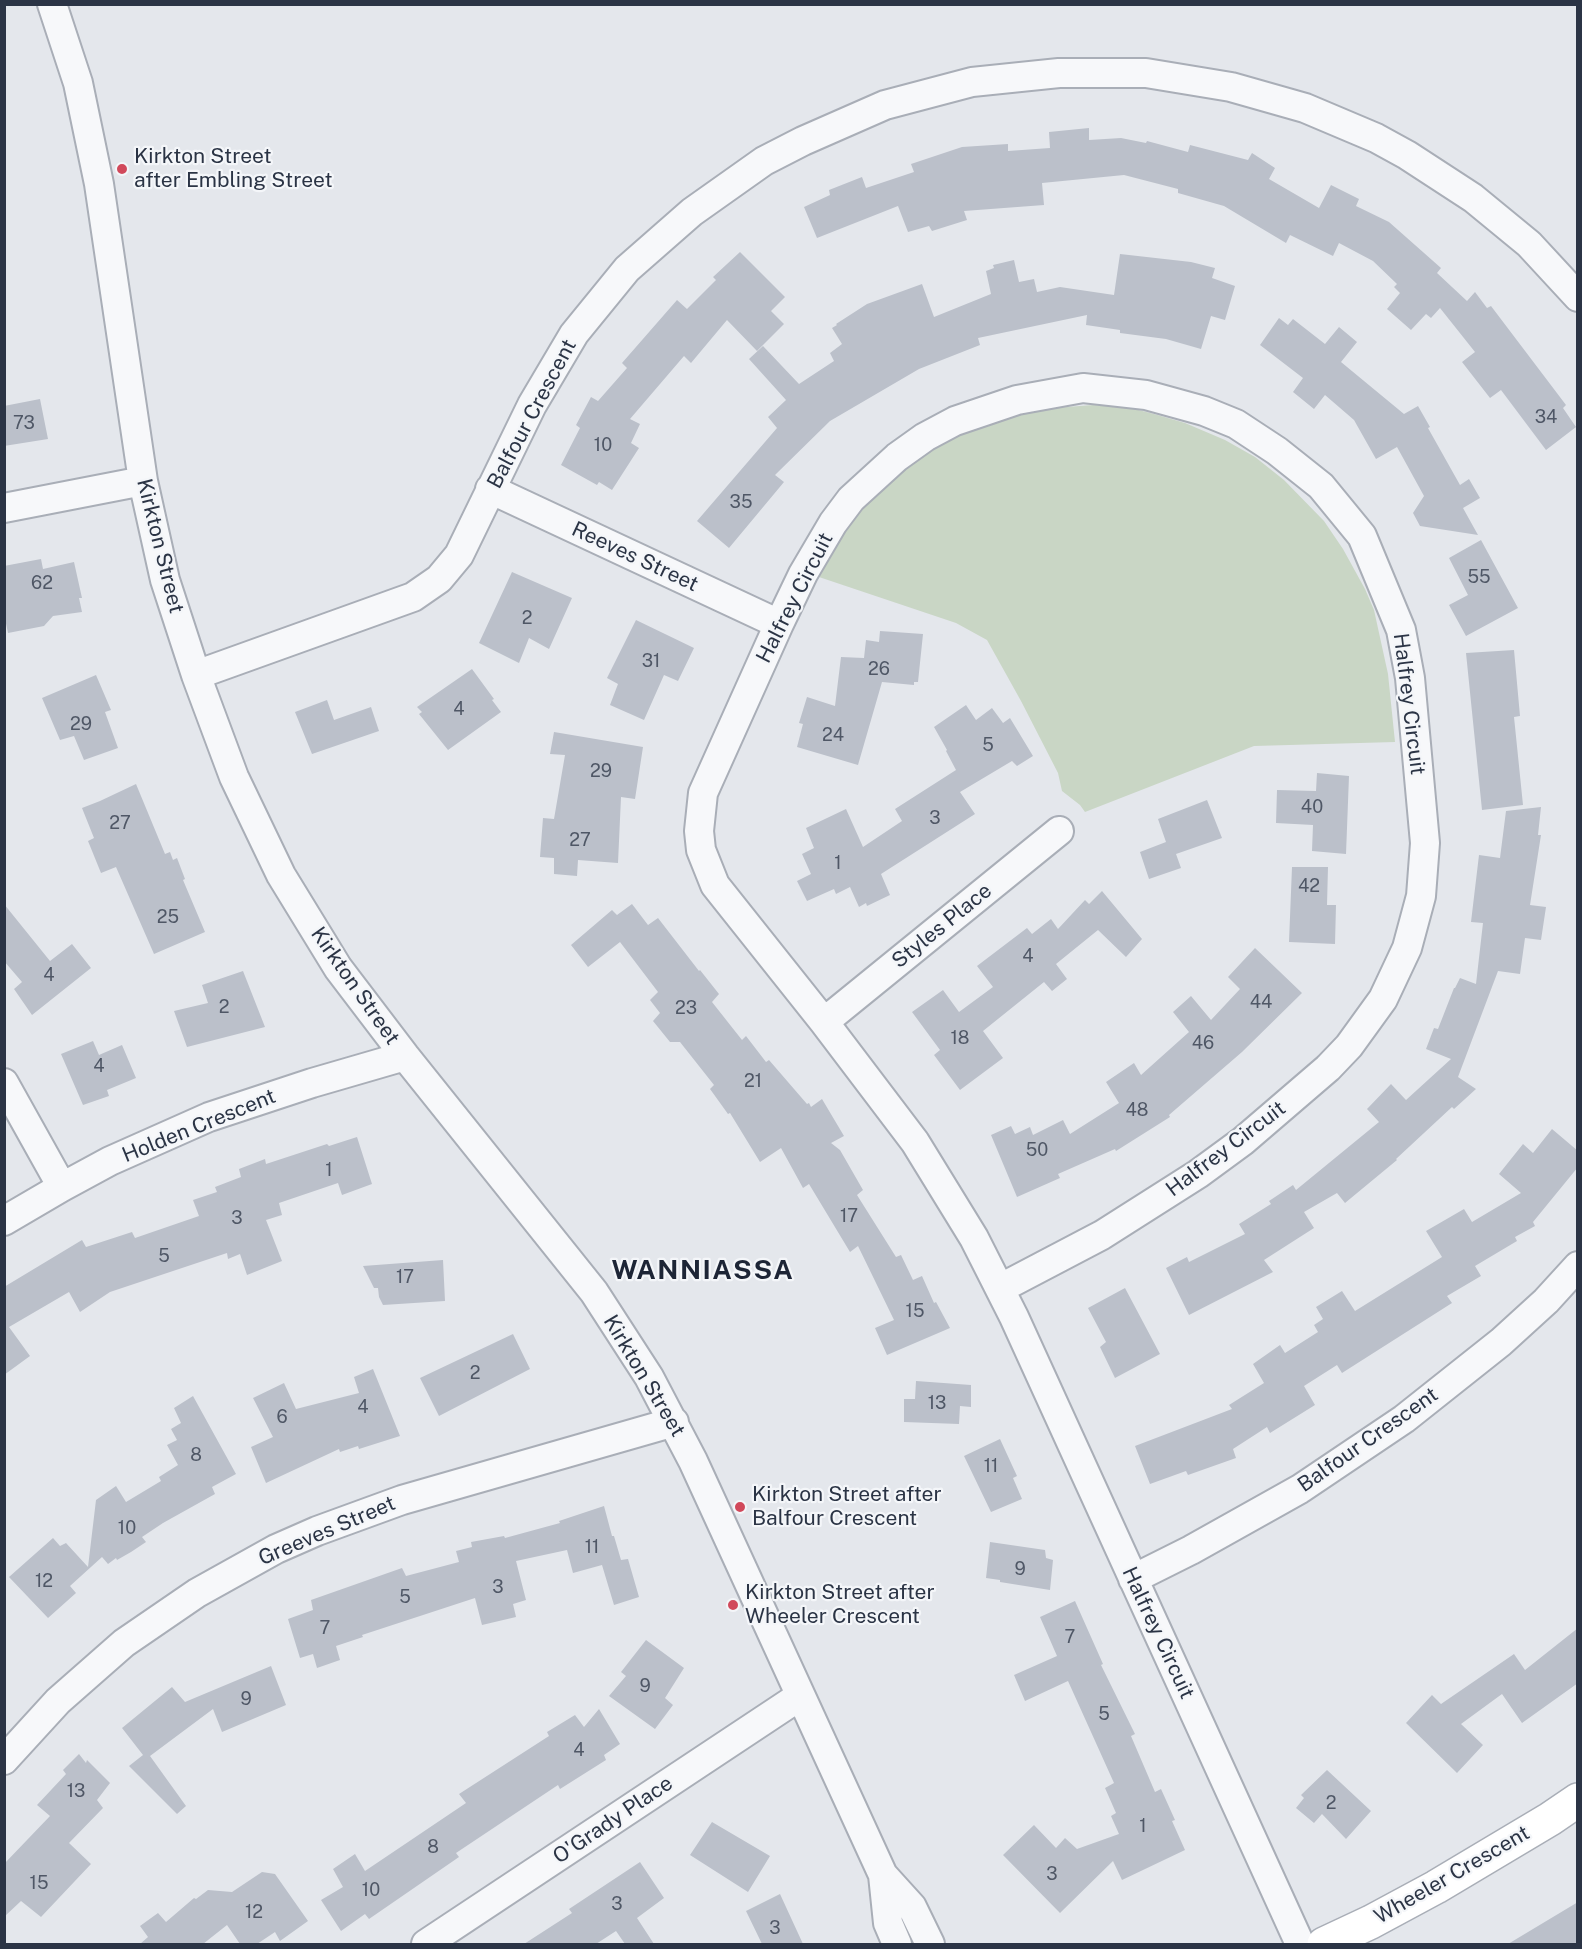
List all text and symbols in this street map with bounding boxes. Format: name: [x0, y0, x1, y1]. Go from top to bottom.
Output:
place label: Kirkton Street after Embling Street: [134, 144, 333, 194]
marker: Kirkton Street after Embling Street: [115, 162, 129, 176]
street label: Balfour Crescent: [482, 335, 582, 493]
house number: 34: [1535, 406, 1557, 428]
house number: 73: [13, 412, 35, 434]
house number: 10: [594, 434, 612, 456]
street label: Kirkton Street: [131, 476, 189, 616]
house number: 35: [730, 491, 752, 513]
street label: Reeves Street: [568, 517, 702, 597]
street label: Halfrey Circuit: [751, 529, 839, 667]
house number: 55: [1467, 566, 1491, 588]
house number: 62: [31, 572, 53, 594]
house number: 2: [522, 607, 532, 629]
street label: Halfrey Circuit: [1388, 632, 1430, 776]
house number: 31: [642, 650, 660, 672]
house number: 26: [868, 658, 890, 680]
house number: 4: [453, 698, 465, 720]
house number: 29: [70, 713, 92, 735]
house number: 24: [822, 724, 844, 746]
house number: 5: [982, 734, 994, 756]
house number: 29: [590, 760, 612, 782]
house number: 40: [1301, 796, 1323, 818]
house number: 3: [929, 807, 941, 829]
house number: 27: [109, 812, 131, 834]
house number: 27: [569, 829, 591, 851]
house number: 1: [834, 852, 842, 874]
house number: 42: [1298, 875, 1320, 897]
street label: Styles Place: [887, 878, 997, 974]
house number: 25: [157, 906, 179, 928]
street label: Kirkton Street: [305, 922, 405, 1050]
house number: 4: [1022, 945, 1034, 967]
house number: 4: [43, 964, 55, 986]
house number: 44: [1250, 991, 1272, 1013]
house number: 2: [219, 996, 229, 1018]
house number: 23: [675, 997, 697, 1019]
house number: 18: [951, 1027, 969, 1049]
house number: 46: [1192, 1032, 1214, 1054]
house number: 4: [93, 1055, 105, 1077]
house number: 21: [744, 1070, 762, 1092]
street label: Holden Crescent: [119, 1084, 279, 1168]
street label: Halfrey Circuit: [1161, 1096, 1291, 1202]
house number: 48: [1126, 1099, 1148, 1121]
house number: 50: [1026, 1139, 1048, 1161]
house number: 1: [325, 1159, 333, 1181]
house number: 17: [840, 1205, 858, 1227]
house number: 3: [231, 1207, 243, 1229]
house number: 5: [158, 1245, 170, 1267]
district label: WANNIASSA: [612, 1255, 794, 1287]
house number: 17: [396, 1266, 414, 1288]
house number: 15: [906, 1300, 924, 1322]
street label: Kirkton Street: [598, 1311, 690, 1441]
house number: 2: [470, 1362, 480, 1384]
street label: Balfour Crescent: [1293, 1382, 1443, 1498]
house number: 13: [928, 1392, 946, 1414]
house number: 4: [357, 1396, 369, 1418]
house number: 6: [276, 1406, 288, 1428]
house number: 8: [190, 1444, 202, 1466]
house number: 11: [984, 1455, 998, 1477]
place label: Kirkton Street after Balfour Crescent: [752, 1482, 942, 1532]
street label: Greeves Street: [255, 1491, 399, 1571]
marker: Kirkton Street after Balfour Crescent: [733, 1500, 747, 1514]
house number: 10: [118, 1517, 136, 1539]
house number: 11: [585, 1536, 599, 1558]
house number: 9: [1014, 1558, 1026, 1580]
street label: Halfrey Circuit: [1116, 1563, 1200, 1703]
house number: 12: [35, 1570, 53, 1592]
house number: 3: [492, 1576, 504, 1598]
place label: Kirkton Street after Wheeler Crescent: [745, 1580, 935, 1630]
house number: 5: [399, 1586, 411, 1608]
marker: Kirkton Street after Wheeler Crescent: [726, 1598, 740, 1612]
house number: 7: [320, 1617, 330, 1639]
house number: 7: [1065, 1626, 1075, 1648]
house number: 9: [639, 1675, 651, 1697]
house number: 9: [240, 1688, 252, 1710]
house number: 5: [1098, 1703, 1110, 1725]
house number: 4: [573, 1739, 585, 1761]
street label: O'Grady Place: [548, 1771, 678, 1869]
house number: 13: [67, 1780, 85, 1802]
house number: 2: [1326, 1792, 1336, 1814]
house number: 1: [1139, 1815, 1147, 1837]
street label: Wheeler Crescent: [1370, 1820, 1534, 1930]
house number: 8: [427, 1836, 439, 1858]
house number: 3: [1046, 1863, 1058, 1885]
house number: 15: [30, 1872, 48, 1894]
house number: 10: [362, 1879, 380, 1901]
house number: 3: [611, 1893, 623, 1915]
house number: 12: [245, 1901, 263, 1923]
house number: 3: [769, 1917, 781, 1939]

